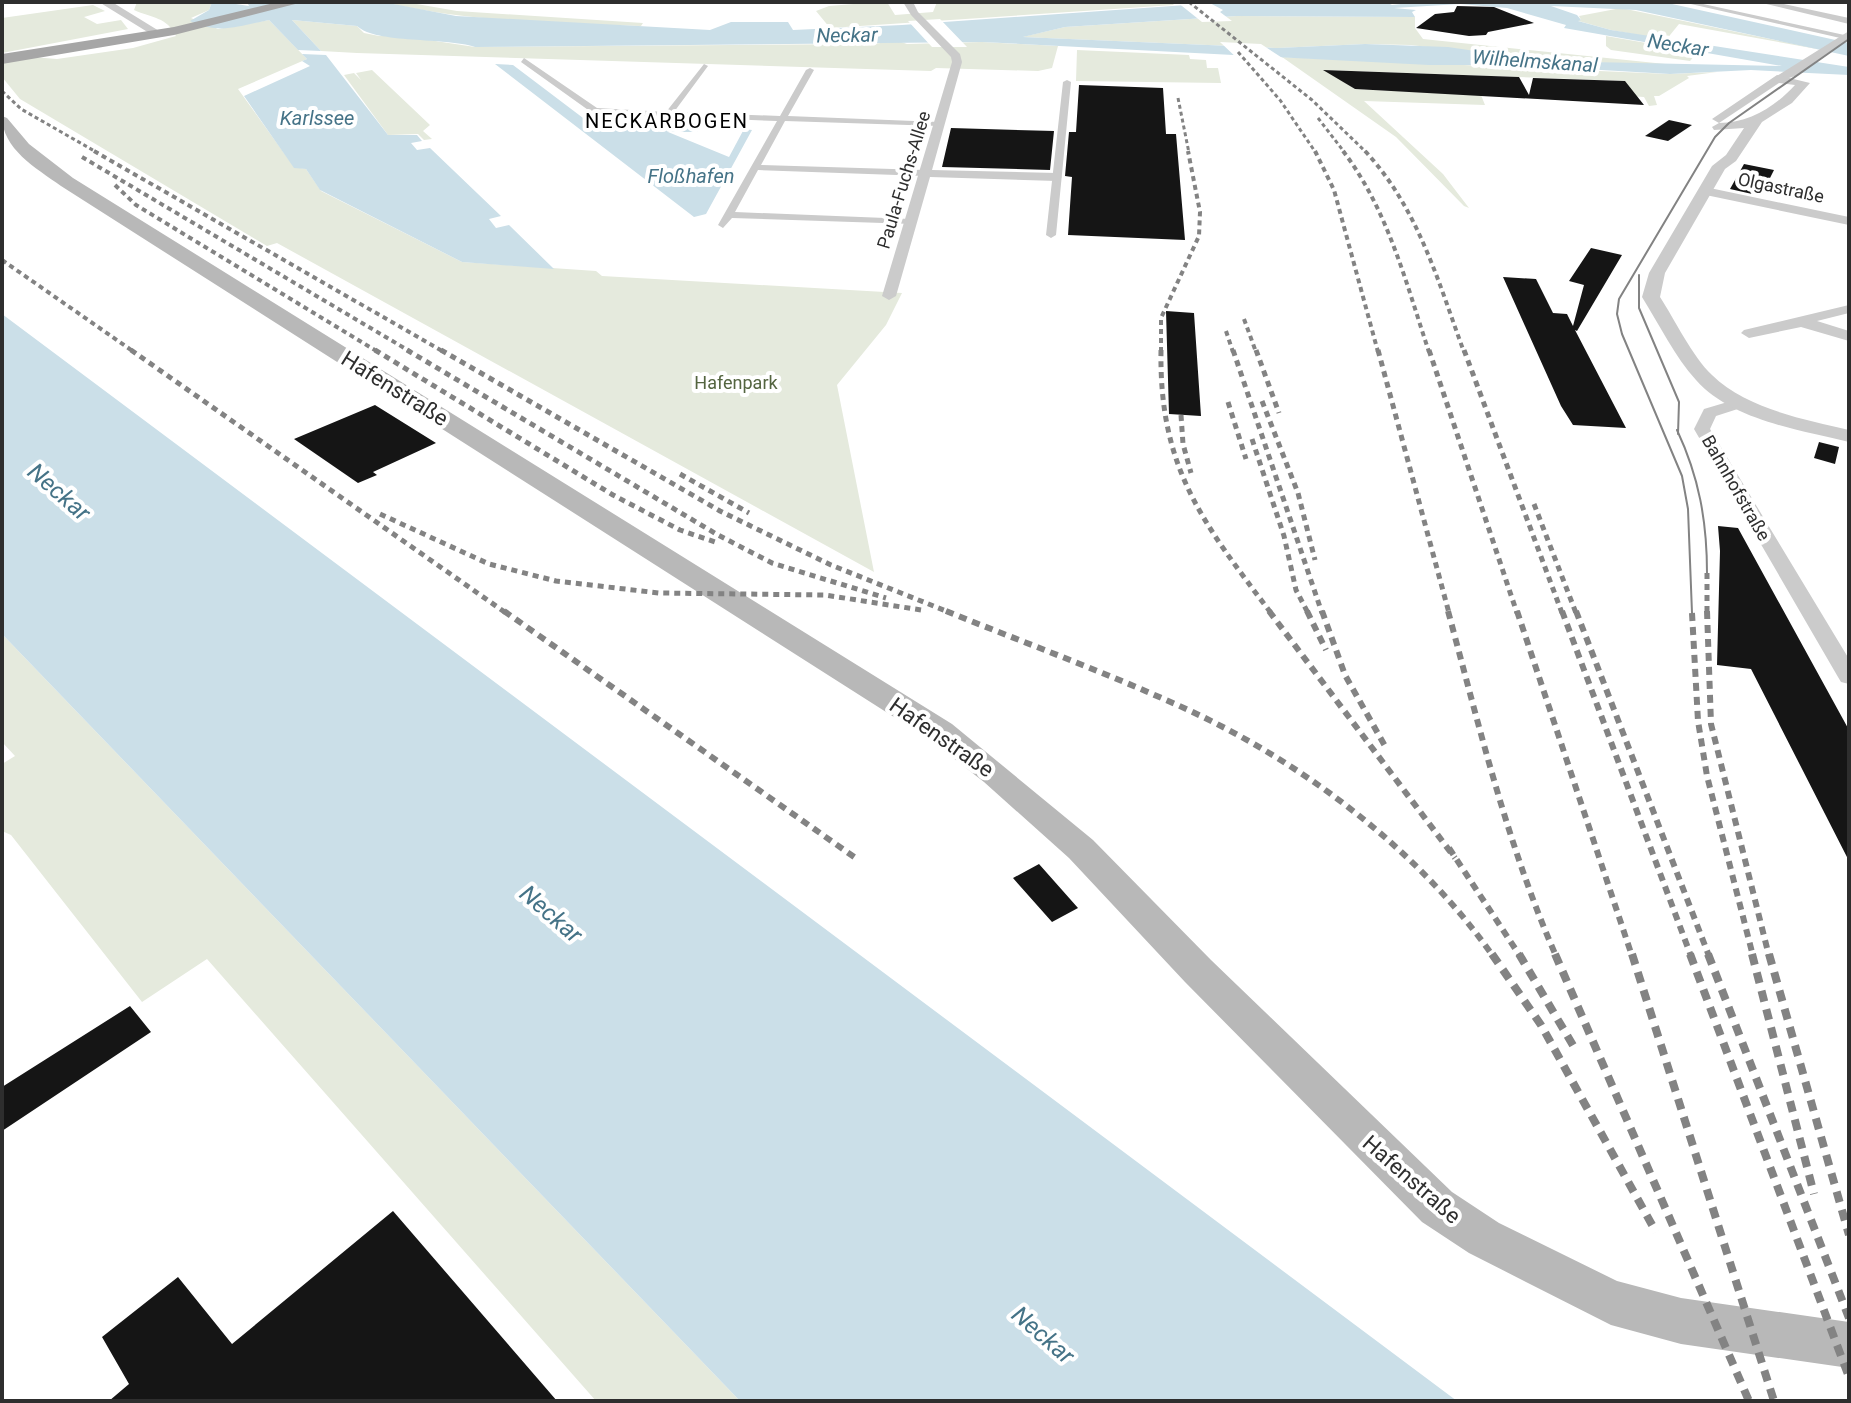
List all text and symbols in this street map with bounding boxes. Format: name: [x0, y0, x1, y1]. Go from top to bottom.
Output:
water label: Neckar: [816, 22, 879, 48]
water label: Neckar: [1646, 28, 1712, 62]
water label: Wilhelmskanal: [1471, 45, 1599, 77]
water label: Karlssee: [280, 106, 354, 130]
street label: Paula-Fuchs-Allee: [873, 108, 934, 251]
district label: NECKARBOGEN: [585, 109, 749, 133]
water label: Floßhafen: [648, 164, 734, 188]
street label: Olgastraße: [1736, 168, 1826, 207]
street label: Hafenstraße: [337, 346, 453, 431]
park label: Hafenpark: [694, 372, 779, 393]
street label: Bahnhofstraße: [1698, 431, 1775, 544]
water label: Neckar: [22, 457, 97, 527]
street label: Hafenstraße: [885, 692, 999, 782]
water label: Neckar: [514, 879, 589, 949]
street label: Hafenstraße: [1358, 1130, 1466, 1229]
water label: Neckar: [1006, 1300, 1081, 1370]

